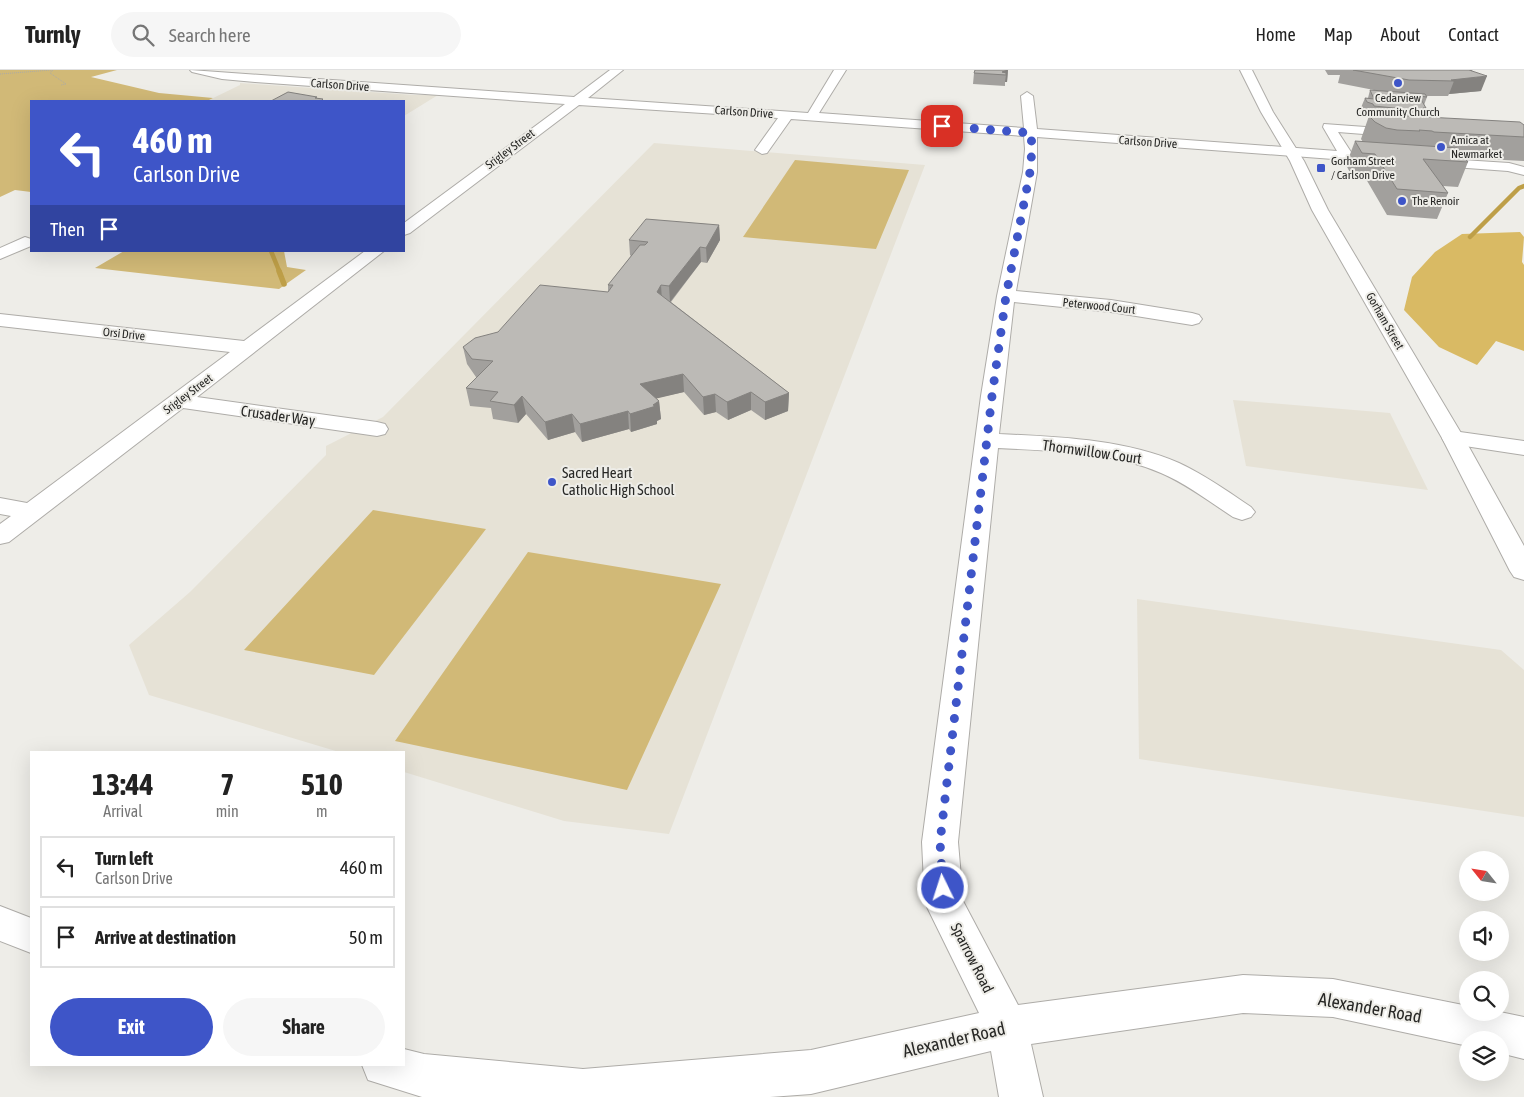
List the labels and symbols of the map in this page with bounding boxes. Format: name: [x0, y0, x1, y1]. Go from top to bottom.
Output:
street label: Carlson Drive: [310, 76, 370, 94]
marker: Cedarview Community Church: [1392, 77, 1404, 89]
place label: Cedarview Community Church: [1356, 91, 1440, 119]
street label: Carlson Drive: [714, 103, 774, 121]
pin: [921, 105, 963, 147]
street label: Srigley Street: [483, 126, 538, 172]
street label: Carlson Drive: [1118, 133, 1178, 151]
place label: Amica at Newmarket: [1451, 133, 1503, 161]
marker: Amica at Newmarket: [1435, 141, 1447, 153]
place label: Gorham Street / Carlson Drive: [1331, 154, 1395, 182]
marker: Gorham Street / Carlson Drive: [1315, 162, 1327, 174]
place label: The Renoir: [1412, 194, 1460, 208]
marker: The Renoir: [1396, 195, 1408, 207]
street label: Gorham Street: [1363, 290, 1407, 352]
street label: Peterwood Court: [1062, 295, 1137, 317]
street label: Orsi Drive: [102, 325, 146, 343]
street label: Srigley Street: [161, 371, 216, 417]
street label: Crusader Way: [240, 402, 316, 429]
street label: Thornwillow Court: [1041, 436, 1143, 467]
place label: Sacred Heart Catholic High School: [562, 464, 675, 498]
marker: Sacred Heart Catholic High School: [546, 476, 558, 488]
north arrow: [1459, 851, 1509, 901]
position arrow: [916, 861, 968, 913]
street label: Sparrow Road: [948, 920, 997, 995]
street label: Alexander Road: [1317, 988, 1423, 1027]
street label: Alexander Road: [901, 1018, 1007, 1062]

